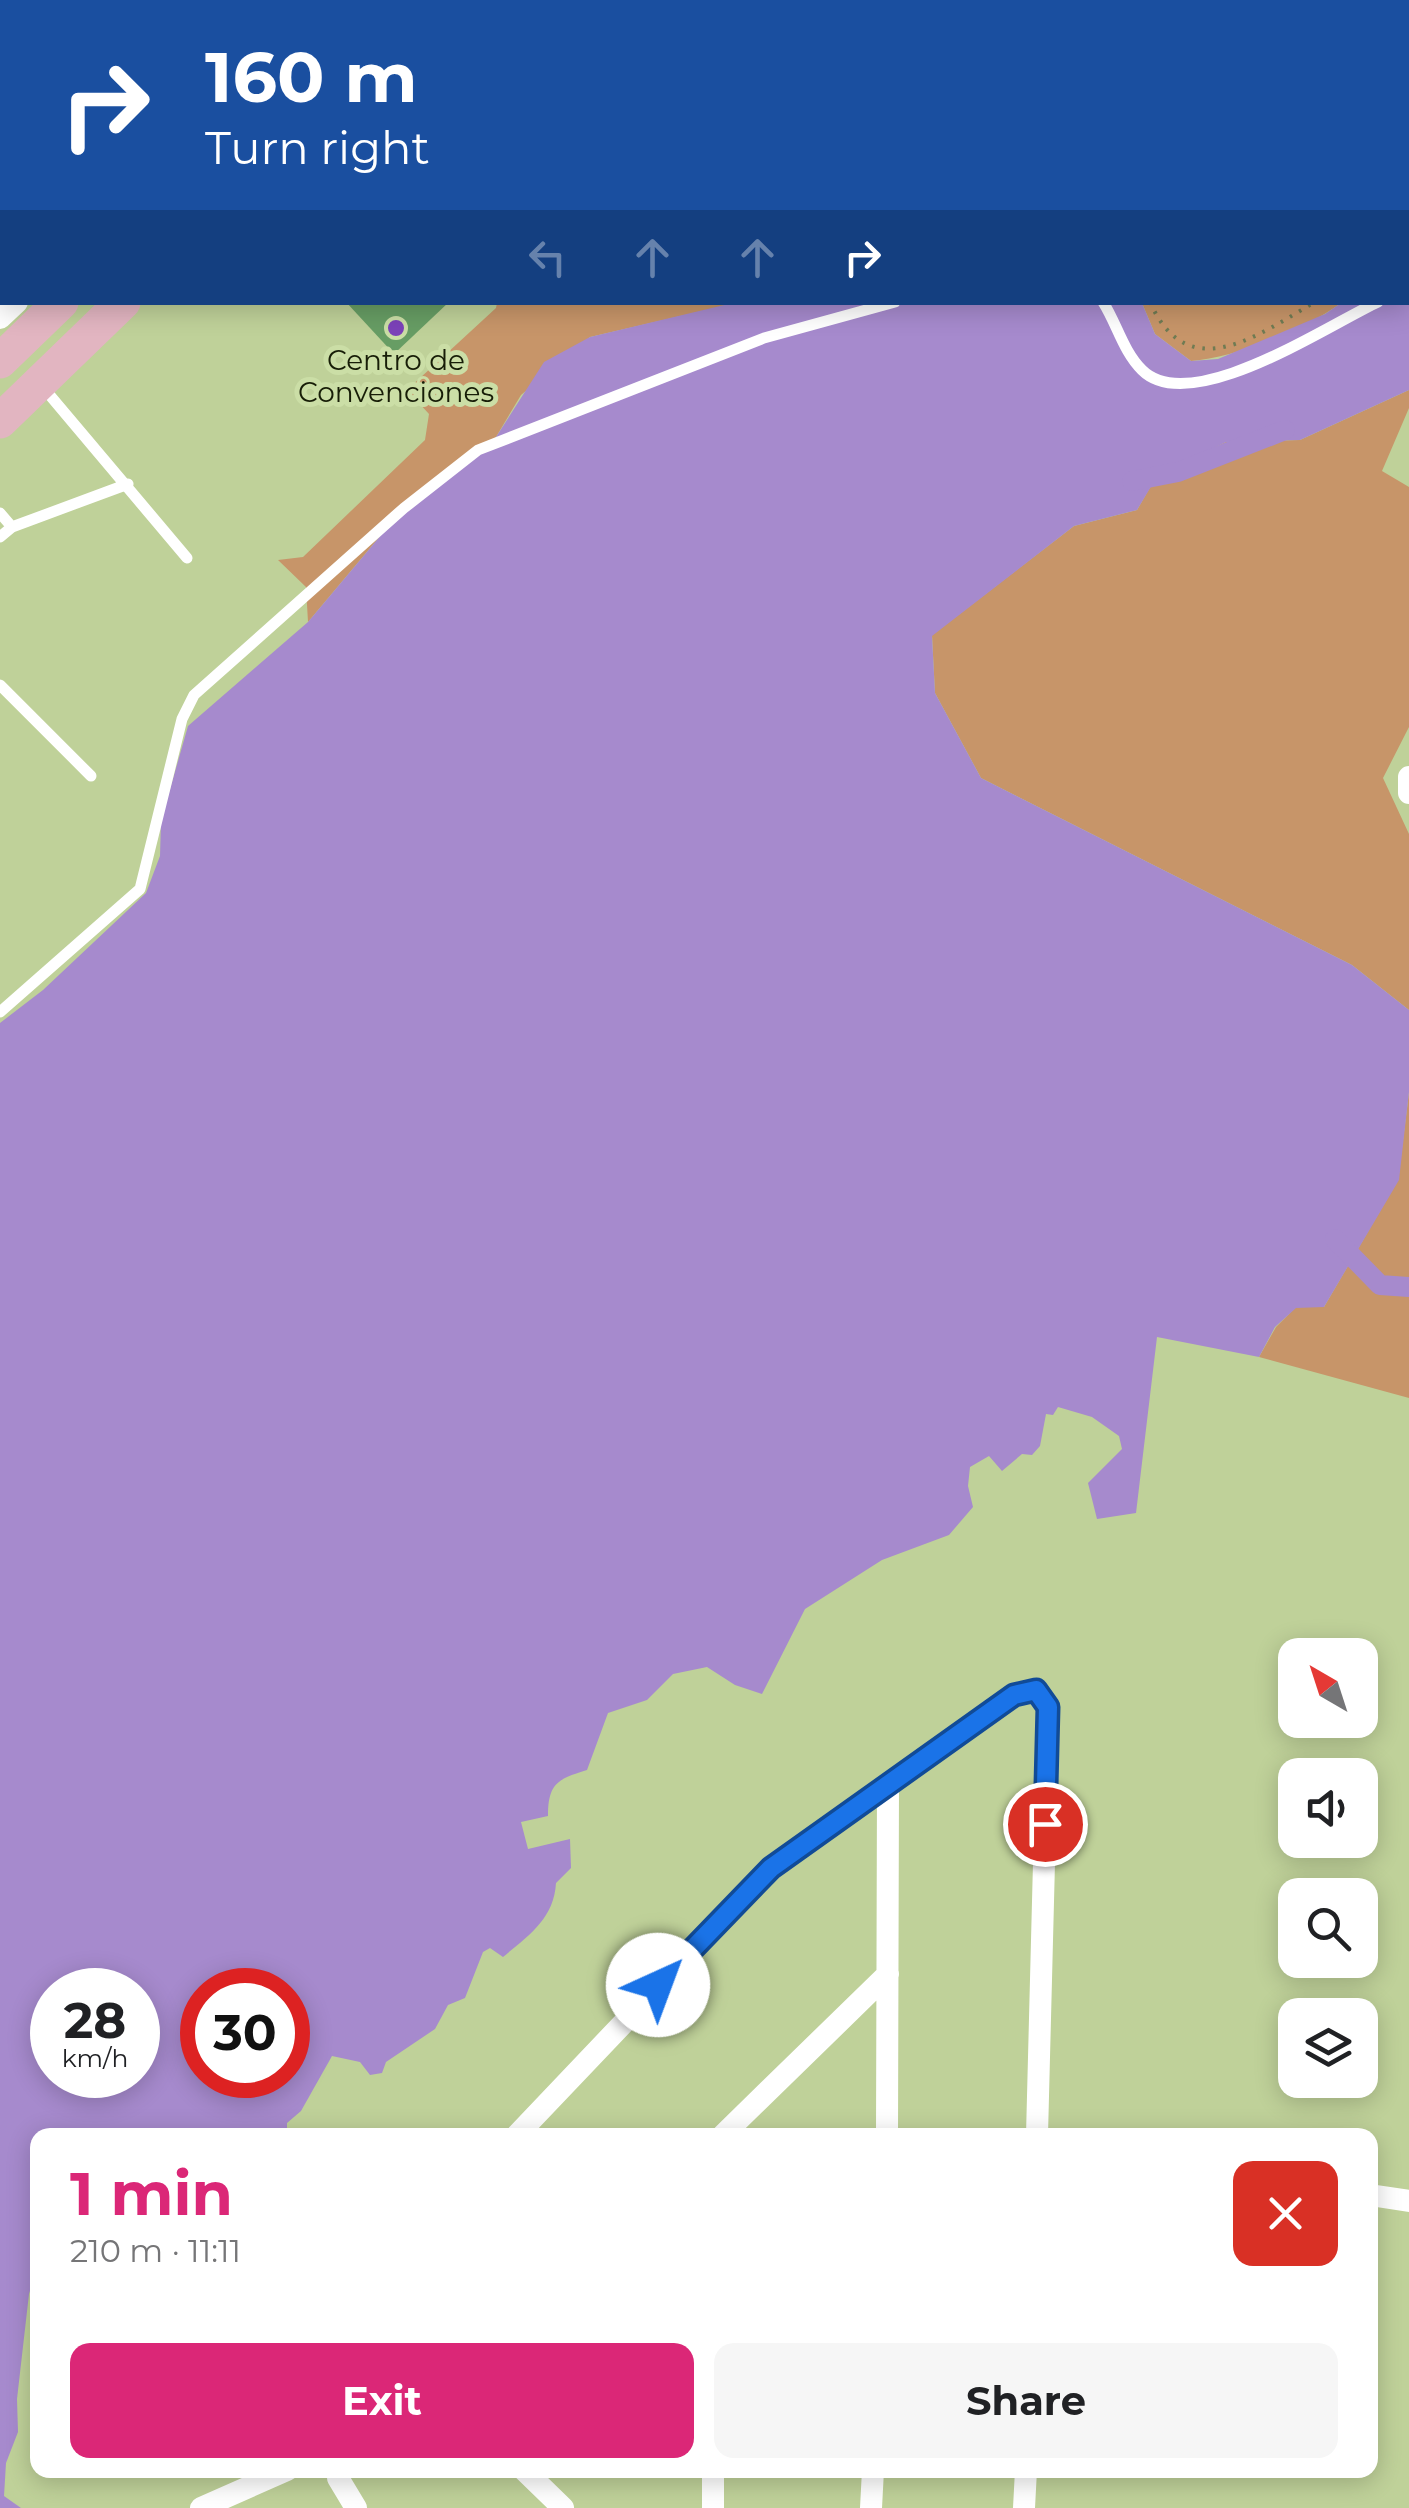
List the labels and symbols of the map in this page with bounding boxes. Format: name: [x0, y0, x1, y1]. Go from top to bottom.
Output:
marker: Centro de Convenciones: [385, 317, 407, 339]
place label: Centro de Convenciones: [298, 343, 494, 409]
north arrow: [1278, 1638, 1378, 1738]
pin: [1003, 1782, 1088, 1867]
position arrow: [606, 1933, 710, 2037]
speed limit sign: 30: [180, 1968, 310, 2098]

